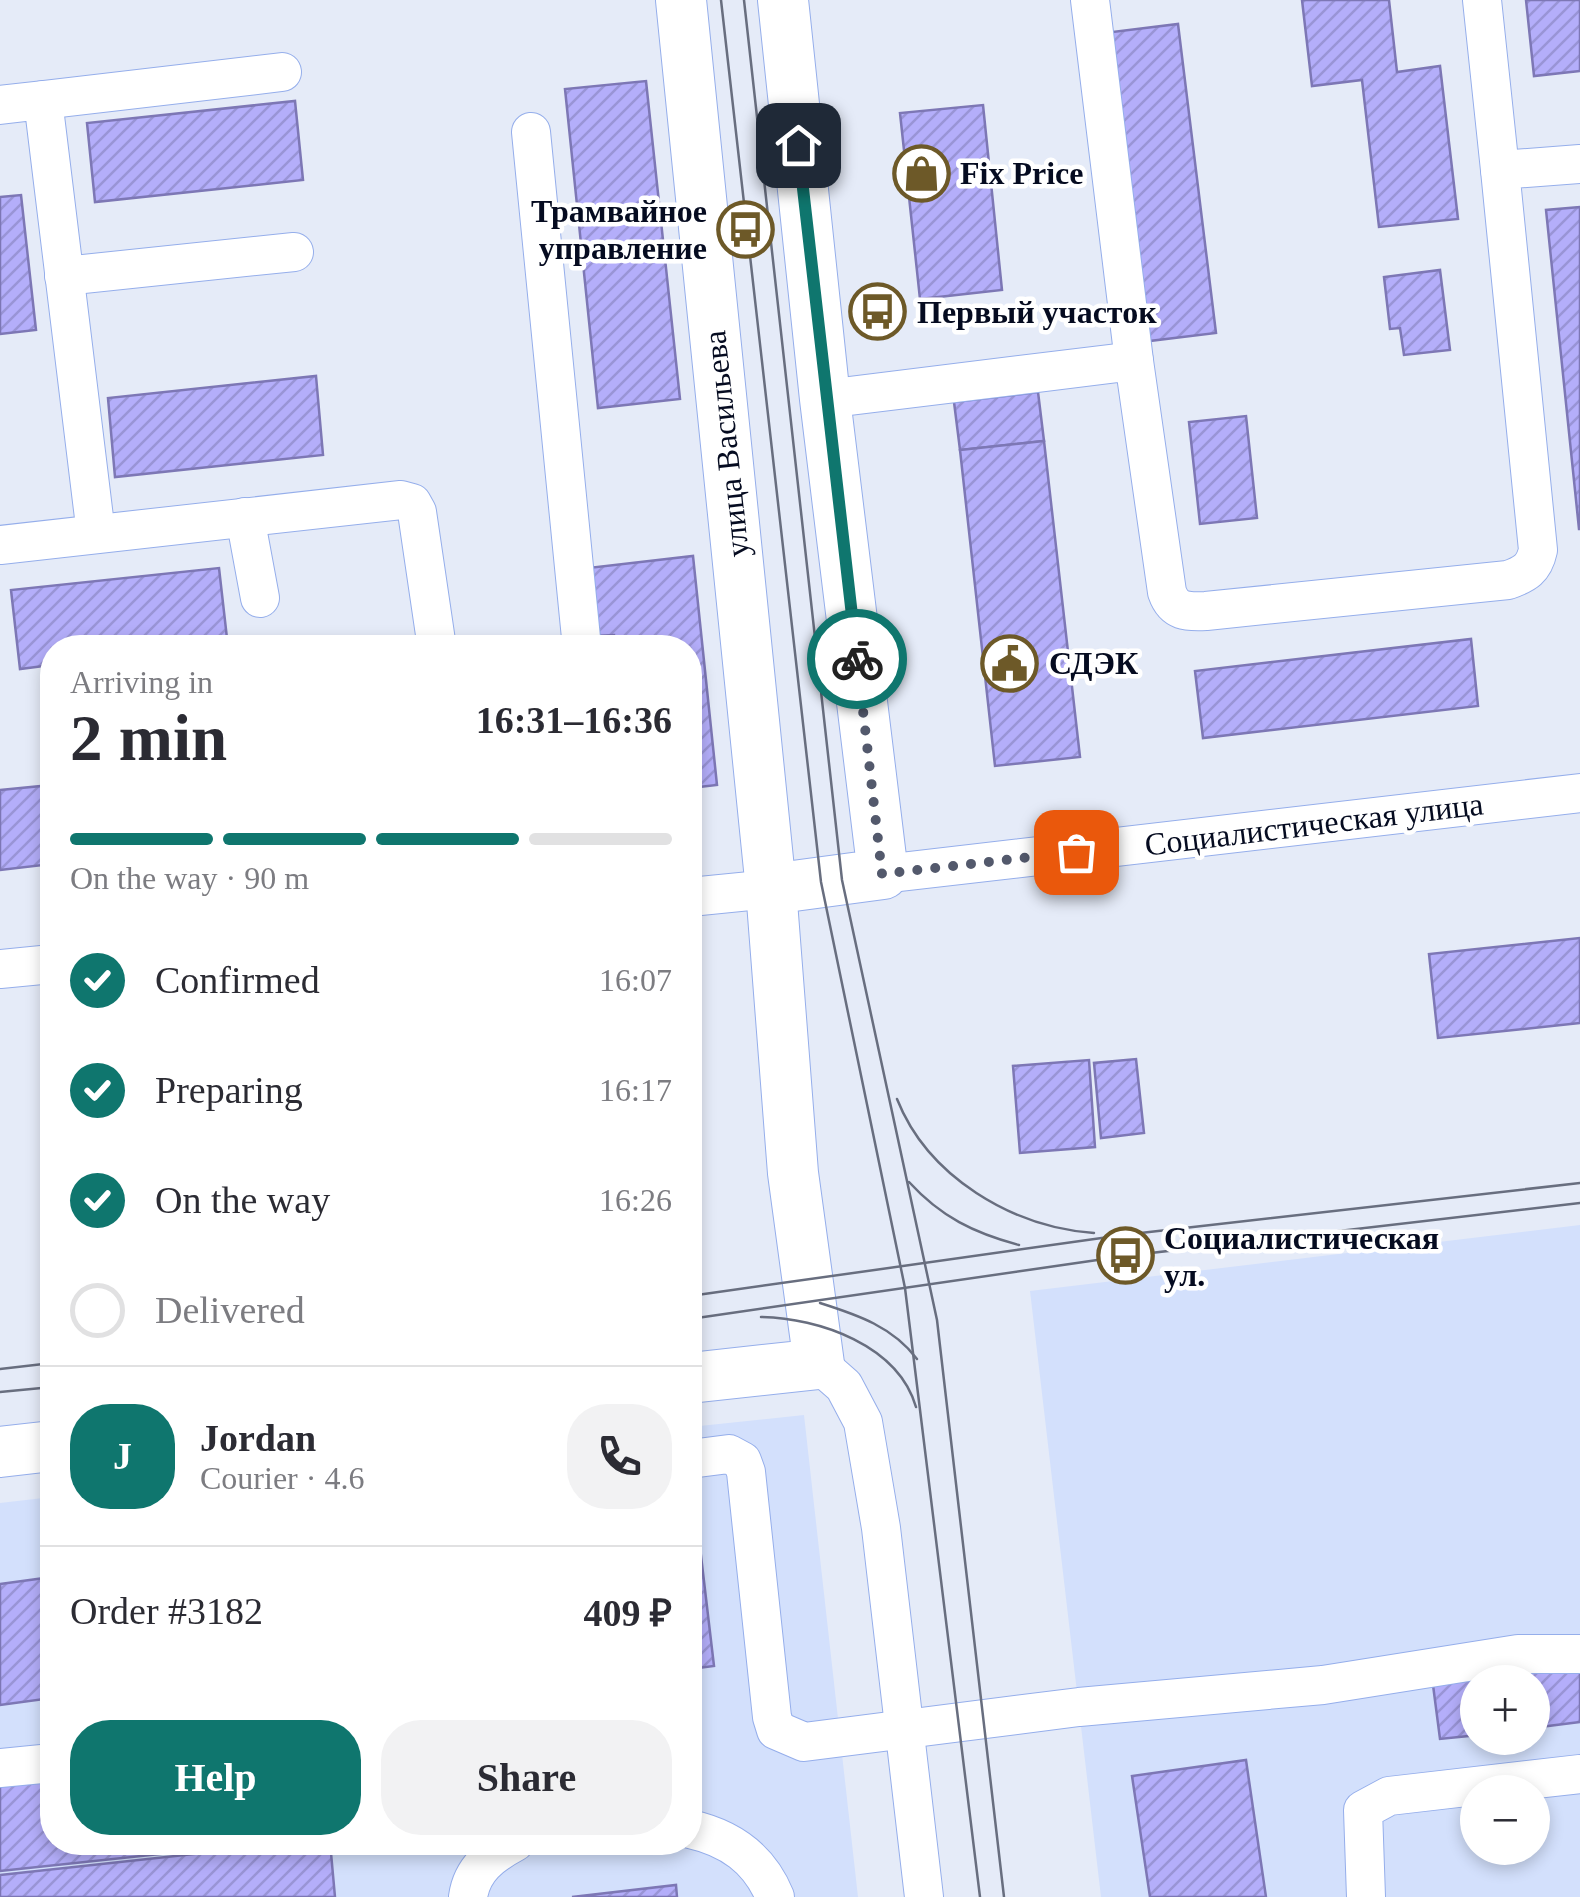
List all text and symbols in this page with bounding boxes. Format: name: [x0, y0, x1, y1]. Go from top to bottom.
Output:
pin: [756, 103, 841, 188]
icon: home: [771, 118, 826, 173]
shop icon: Fix Price: [891, 143, 951, 203]
place label: Fix Price: [960, 155, 1083, 191]
place label: Трамвайное управление: [531, 193, 707, 266]
bus stop icon: Трамвайное управление: [716, 199, 776, 259]
bus stop icon: Первый участок: [848, 282, 908, 342]
place label: Первый участок: [917, 294, 1157, 330]
street label: улица Васильева: [696, 329, 756, 559]
courier: [807, 609, 907, 709]
icon: bike: [830, 632, 885, 687]
public building icon: СДЭК: [980, 633, 1040, 693]
place label: СДЭК: [1049, 645, 1138, 681]
text: Arriving in: [70, 664, 213, 700]
text: 16:31–16:36: [476, 699, 672, 741]
text: 2 min: [70, 702, 227, 774]
street label: Социалистическая улица: [1143, 785, 1485, 863]
pin: [1034, 810, 1119, 895]
icon: bag: [1049, 825, 1104, 880]
text: On the way · 90 m: [70, 860, 309, 896]
icon: check: [70, 953, 125, 1008]
text: Confirmed: [155, 959, 320, 1001]
text: 16:07: [599, 962, 672, 998]
icon: check: [70, 1063, 125, 1118]
text: Preparing: [155, 1069, 303, 1111]
text: 16:17: [599, 1072, 672, 1108]
icon: check: [70, 1173, 125, 1228]
text: On the way: [155, 1179, 330, 1221]
text: 16:26: [599, 1182, 672, 1218]
place label: Социалистическая ул.: [1164, 1220, 1439, 1293]
bus stop icon: Социалистическая ул.: [1095, 1226, 1155, 1286]
text: Delivered: [155, 1289, 305, 1331]
button: phone: [567, 1404, 672, 1509]
text: Jordan: [200, 1417, 316, 1459]
text: J: [113, 1435, 132, 1477]
text: Courier · 4.6: [200, 1460, 364, 1496]
text: Order #3182: [70, 1590, 263, 1632]
text: 409 ₽: [583, 1592, 672, 1634]
map controls: [1460, 1665, 1550, 1865]
button: +: [1460, 1665, 1550, 1755]
button: Help: [70, 1720, 361, 1835]
button: Share: [381, 1720, 672, 1835]
button: −: [1460, 1775, 1550, 1865]

